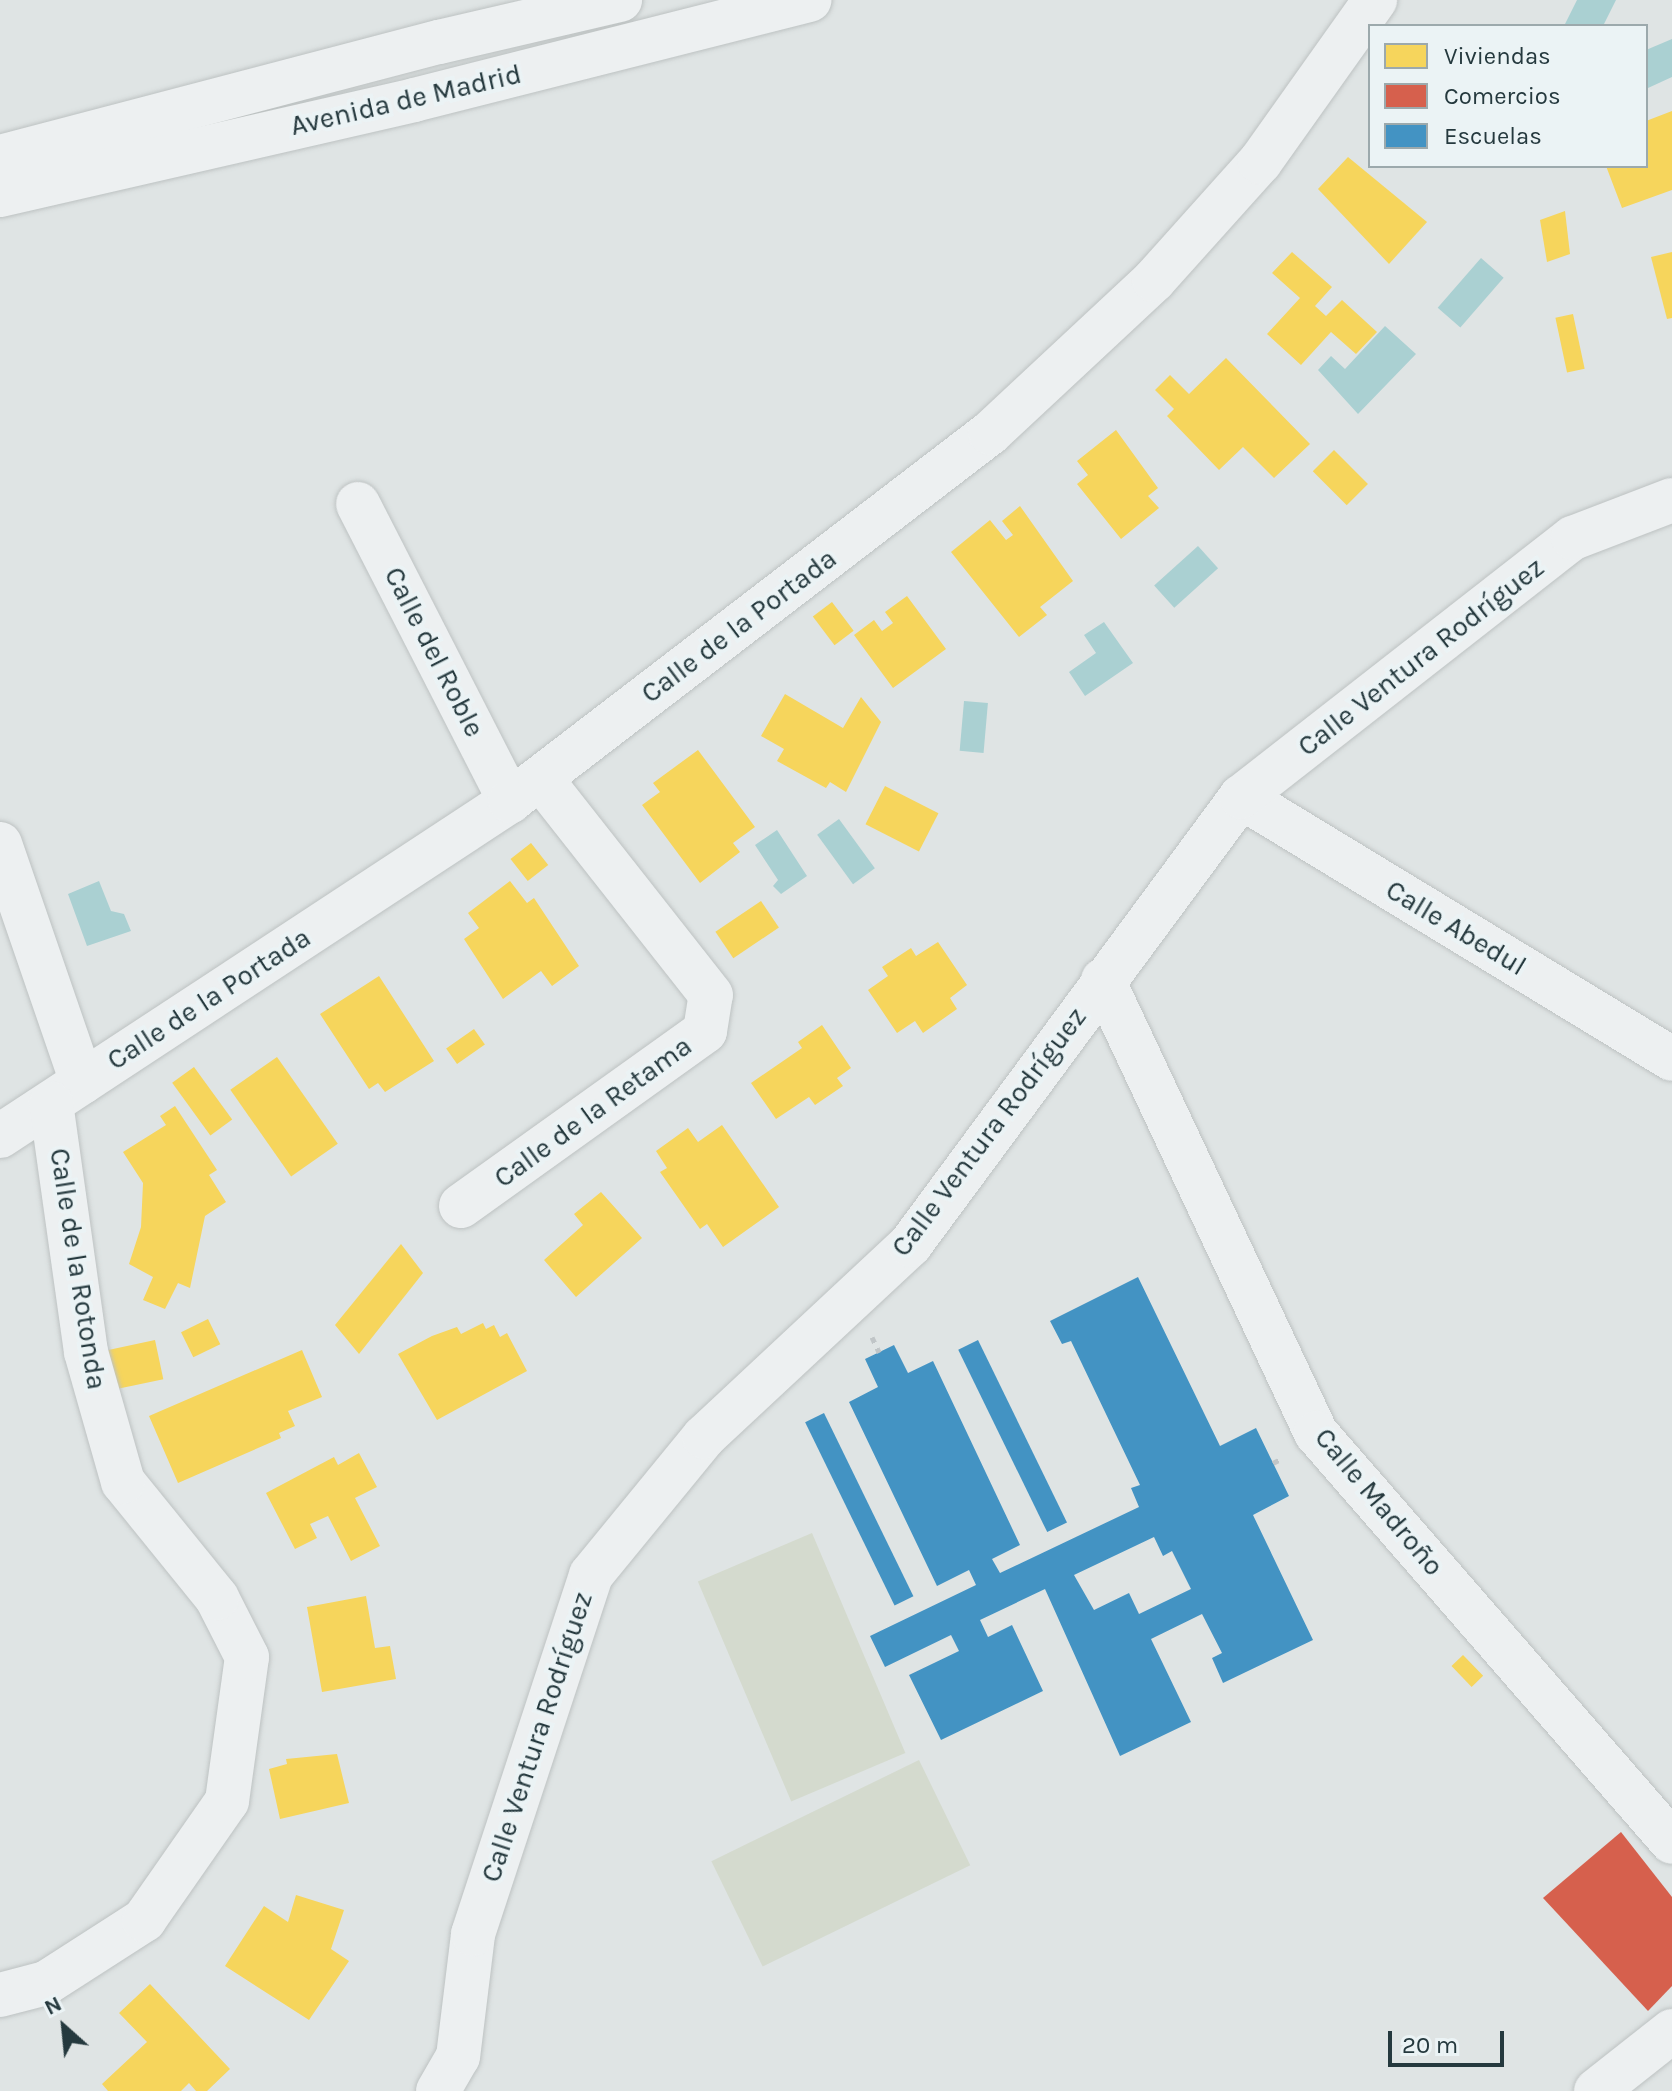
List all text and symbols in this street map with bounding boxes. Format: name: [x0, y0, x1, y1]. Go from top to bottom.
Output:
legend: [1368, 24, 1648, 168]
text: Viviendas: [1444, 42, 1551, 70]
street label: Avenida de Madrid: [287, 57, 525, 143]
text: Comercios: [1444, 82, 1561, 110]
text: Escuelas: [1444, 122, 1542, 150]
street label: Calle de la Portada: [635, 542, 843, 710]
street label: Calle Ventura Rodríguez: [1291, 550, 1551, 764]
street label: Calle del Roble: [377, 562, 491, 742]
street label: Calle Abedul: [1380, 873, 1532, 983]
street label: Calle de la Portada: [101, 921, 317, 1077]
street label: Calle Ventura Rodríguez: [884, 1001, 1094, 1263]
street label: Calle de la Retama: [488, 1029, 698, 1195]
street label: Calle de la Rotonda: [42, 1146, 114, 1392]
street label: Calle Madroño: [1307, 1421, 1451, 1583]
street label: Calle Ventura Rodríguez: [474, 1588, 600, 1886]
north arrow: [24, 1987, 104, 2067]
text: N: [40, 1990, 66, 2021]
scale bar: [1392, 2015, 1508, 2065]
text: 20 m: [1402, 2031, 1458, 2059]

